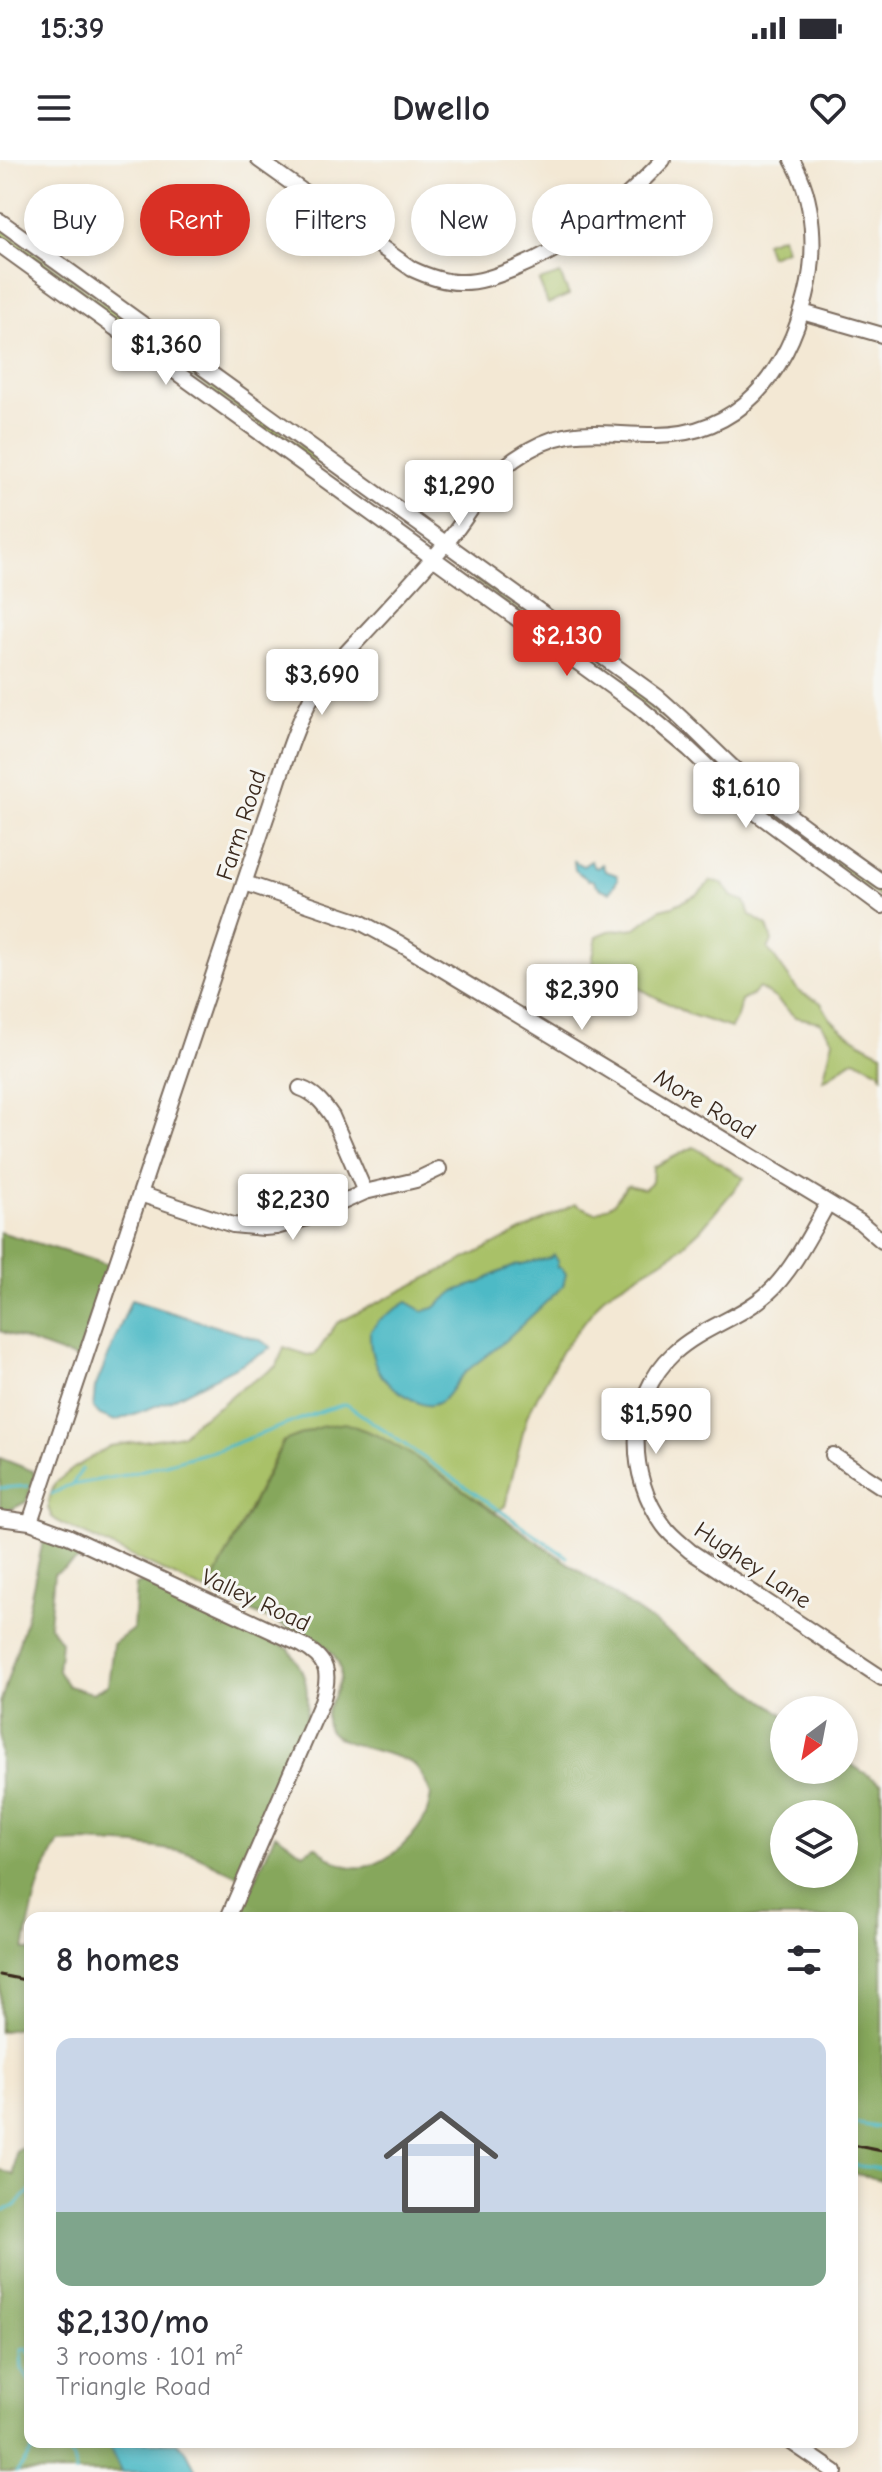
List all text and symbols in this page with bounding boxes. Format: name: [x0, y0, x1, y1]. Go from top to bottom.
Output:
text: 15:39: [40, 11, 104, 46]
icon: menu: [32, 86, 76, 130]
icon: heart: [806, 86, 850, 130]
text: Dwello: [392, 88, 490, 129]
chip: Buy: [24, 184, 124, 256]
chip: Rent: [140, 184, 250, 256]
chip: Filters: [266, 184, 395, 256]
chip: New: [411, 184, 516, 256]
chip: Apartment: [532, 184, 713, 256]
pin: $1,360: [101, 319, 231, 387]
text: $1,360: [130, 330, 202, 360]
pin: $1,290: [394, 460, 524, 528]
text: $1,290: [423, 471, 495, 501]
pin: $2,130: [502, 610, 632, 678]
text: $2,130: [531, 621, 603, 651]
pin: $3,690: [257, 649, 387, 717]
text: $3,690: [284, 660, 360, 690]
pin: $1,610: [681, 762, 811, 830]
street label: Farm Road: [210, 766, 272, 884]
text: $1,610: [711, 773, 781, 803]
pin: $2,390: [517, 964, 647, 1032]
text: $2,390: [545, 975, 619, 1005]
street label: More Road: [649, 1063, 761, 1145]
pin: $2,230: [228, 1174, 358, 1242]
text: $2,230: [256, 1185, 330, 1215]
pin: $1,590: [591, 1388, 721, 1456]
text: $1,590: [619, 1399, 693, 1429]
street label: Hughey Lane: [689, 1516, 817, 1614]
street label: Valley Road: [197, 1563, 315, 1637]
north arrow: [770, 1696, 858, 1784]
map controls: [770, 1696, 858, 1888]
button: layers: [770, 1800, 858, 1888]
icon: filters: [782, 1938, 826, 1982]
text: 8 homes: [56, 1940, 179, 1980]
icon: home: [369, 2090, 513, 2234]
text: $2,130/mo: [56, 2302, 209, 2342]
text: 3 rooms · 101 m²: [56, 2342, 243, 2372]
text: Triangle Road: [56, 2372, 211, 2402]

